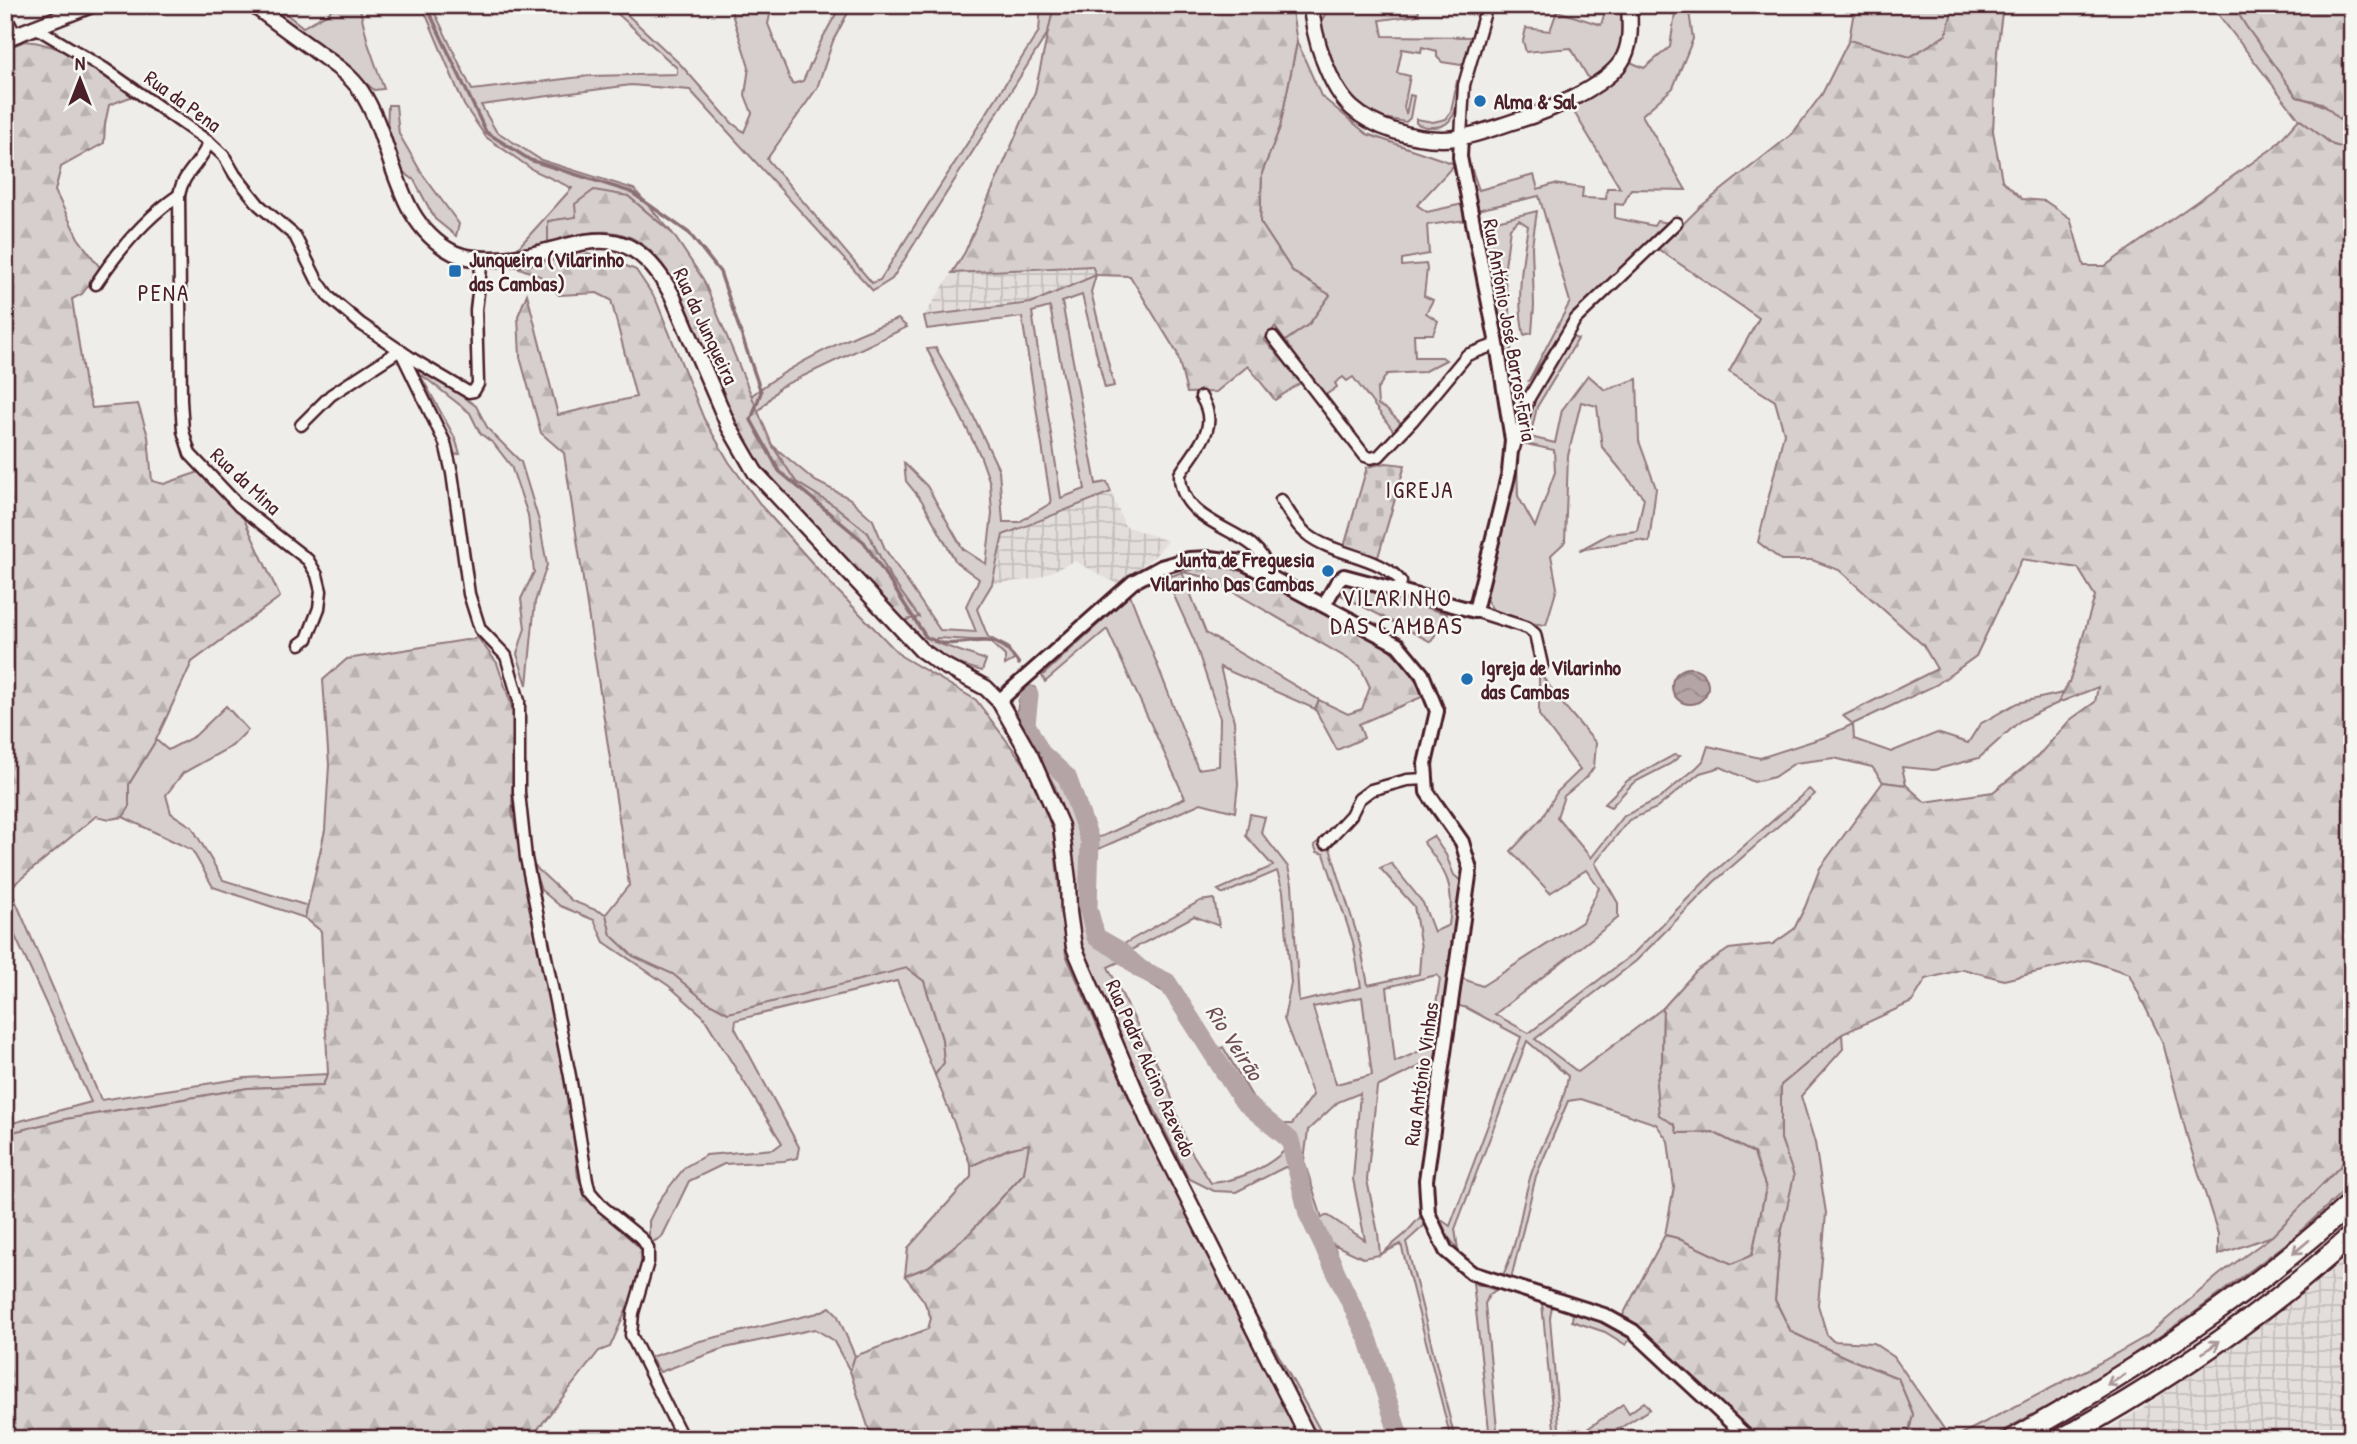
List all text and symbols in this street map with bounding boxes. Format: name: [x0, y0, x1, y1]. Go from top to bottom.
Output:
north arrow: [46, 46, 116, 116]
text: N: [75, 50, 85, 76]
street label: Rua da Pena: [139, 63, 227, 139]
place label: Alma & Sal: [1494, 87, 1577, 116]
marker: Alma & Sal: [1472, 93, 1488, 109]
street label: Rua António José Barros Faria: [1476, 217, 1544, 443]
place label: Junqueira (Vilarinho das Cambas): [469, 245, 624, 298]
marker: Junqueira (Vilarinho das Cambas): [447, 263, 463, 279]
street label: Rua da Junqueira: [666, 263, 746, 389]
district label: PENA: [138, 277, 190, 308]
street label: Rua da Mina: [204, 441, 288, 521]
district label: IGREJA: [1386, 474, 1454, 505]
place label: Junta de Freguesia Vilarinho Das Cambas: [1149, 545, 1315, 598]
marker: Junta de Freguesia Vilarinho Das Cambas: [1320, 563, 1336, 579]
district label: VILARINHO DAS CAMBAS: [1330, 581, 1464, 641]
place label: Igreja de Vilarinho das Cambas: [1481, 653, 1622, 706]
marker: Igreja de Vilarinho das Cambas: [1459, 671, 1475, 687]
street label: Rua Padre Alcino Azevedo: [1099, 975, 1203, 1161]
water label: Rio Veirão: [1199, 998, 1272, 1087]
street label: Rua António Vinhas: [1397, 1000, 1445, 1148]
one-way arrow: [2292, 1239, 2310, 1255]
one-way arrow: [2201, 1340, 2220, 1354]
one-way arrow: [2106, 1373, 2126, 1387]

